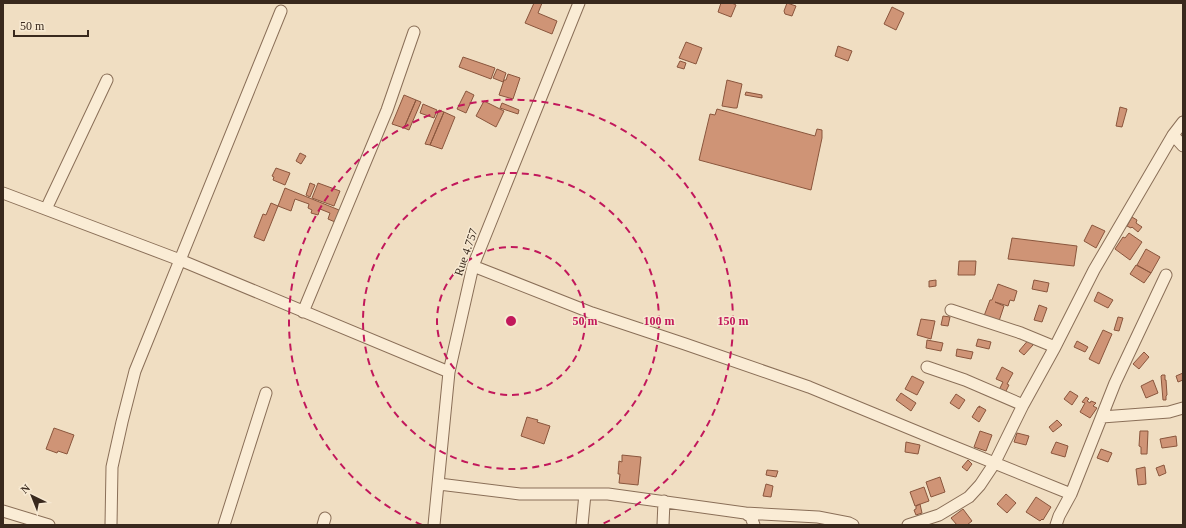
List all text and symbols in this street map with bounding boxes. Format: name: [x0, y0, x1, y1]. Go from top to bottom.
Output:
scale bar: [14, 12, 88, 38]
text: 50 m: [20, 19, 45, 33]
street label: Rue 4.757: [451, 226, 481, 278]
centre of rings: [504, 314, 518, 328]
text: 50 m: [573, 314, 598, 328]
text: 100 m: [644, 314, 675, 328]
text: 150 m: [718, 314, 749, 328]
north arrow: [12, 476, 52, 516]
text: N: [18, 482, 32, 496]

